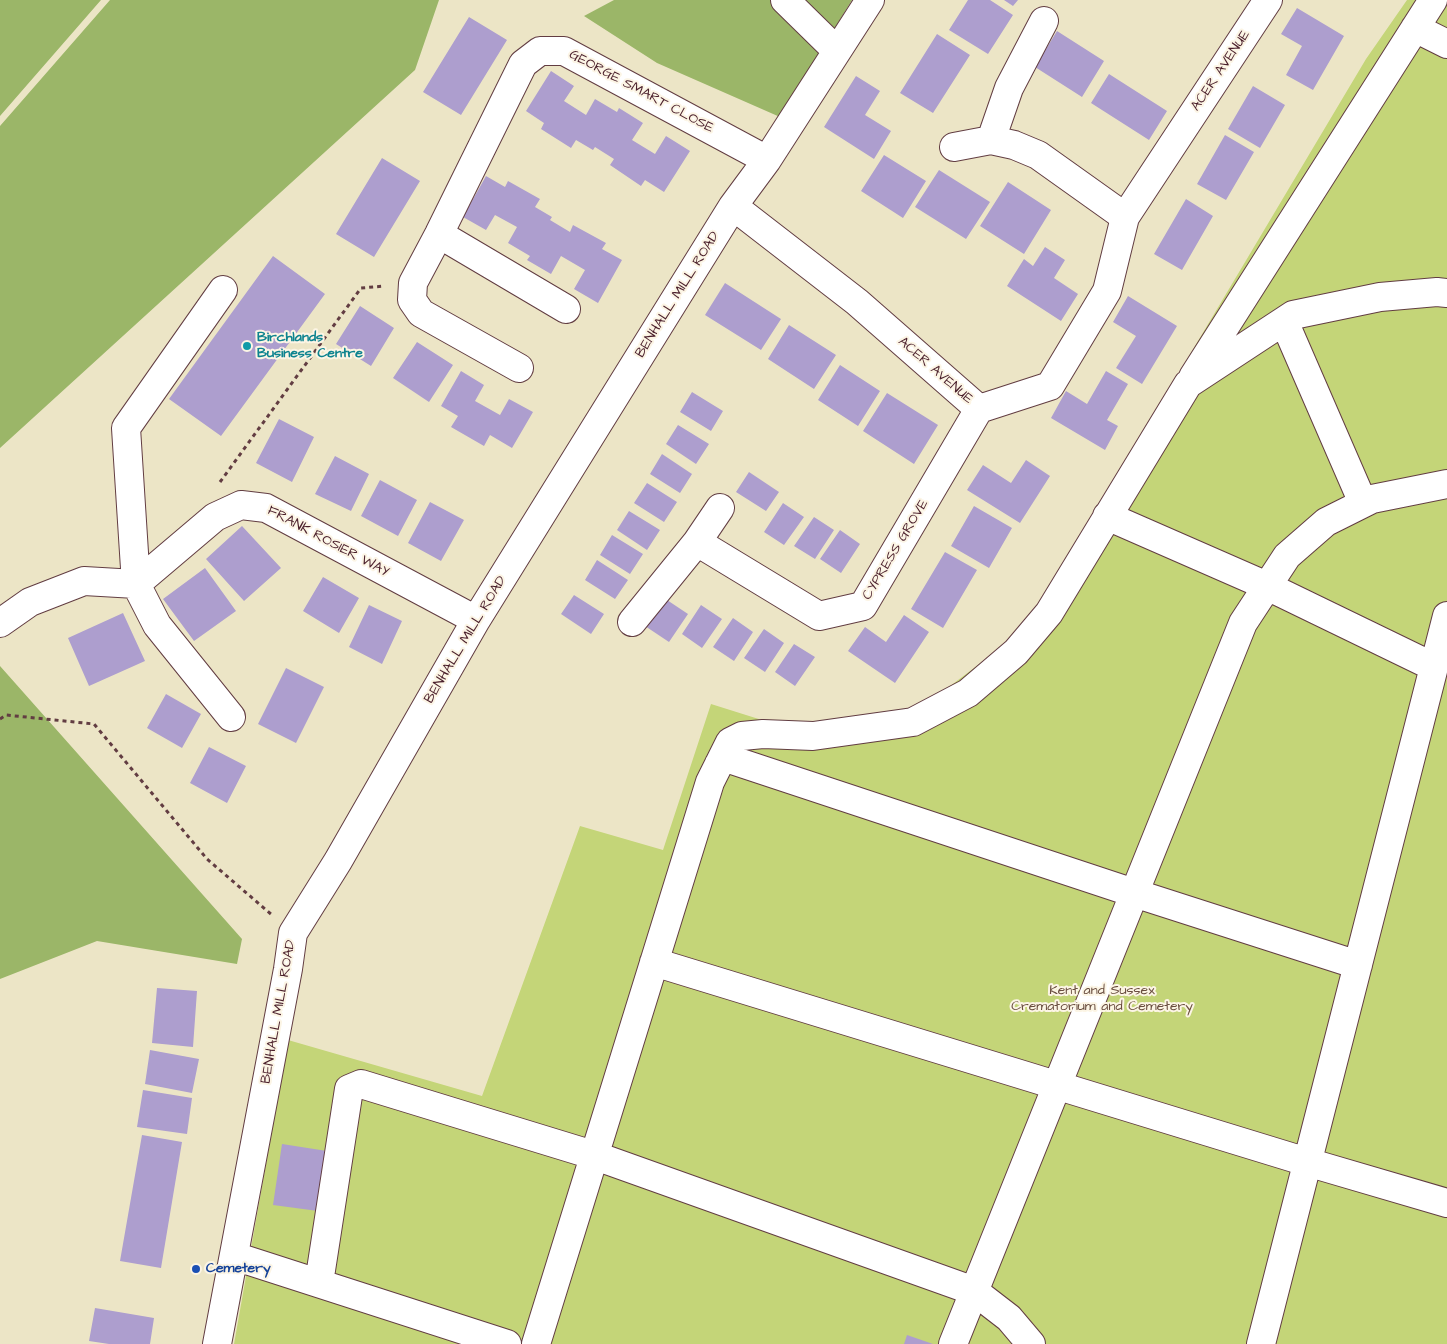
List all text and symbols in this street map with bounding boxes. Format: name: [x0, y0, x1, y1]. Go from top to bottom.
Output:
street label: ACER AVENUE: [1188, 27, 1254, 115]
street label: GEORGE SMART CLOSE: [566, 47, 716, 137]
street label: BENHALL MILL ROAD: [632, 229, 724, 361]
place label: Birchlands Business Centre: [257, 330, 363, 362]
street label: ACER AVENUE: [894, 334, 976, 408]
marker: Birchlands Business Centre: [241, 340, 253, 352]
street label: CYPRESS GROVE: [859, 497, 933, 603]
street label: FRANK ROSIER WAY: [264, 503, 392, 581]
street label: BENHALL MILL ROAD: [421, 573, 511, 707]
street label: BENHALL MILL ROAD: [258, 939, 300, 1085]
park label: Kent and Sussex Crematorium and Cemetery: [1011, 983, 1193, 1016]
place label: Cemetery: [206, 1261, 271, 1277]
marker: Cemetery: [190, 1263, 202, 1275]

